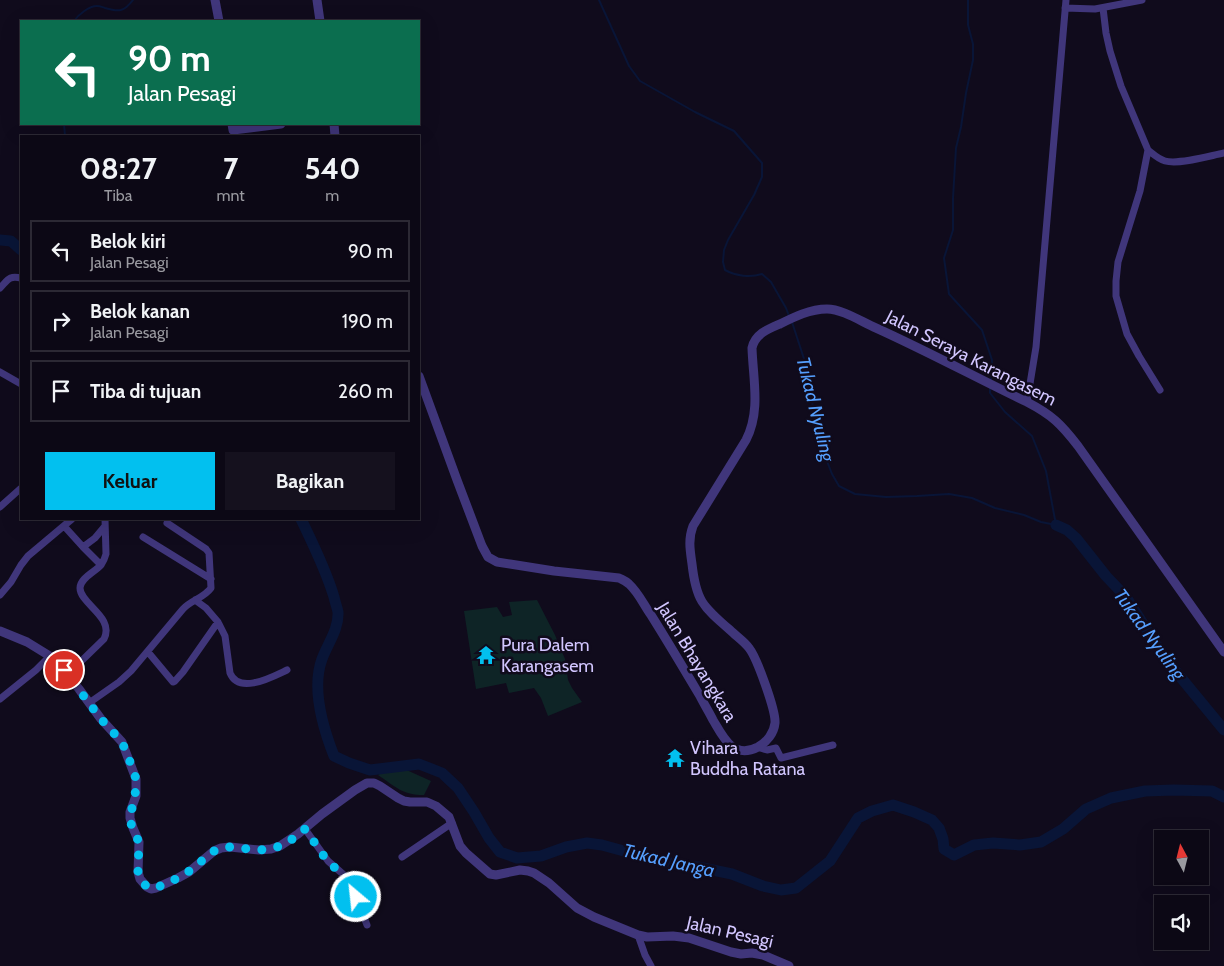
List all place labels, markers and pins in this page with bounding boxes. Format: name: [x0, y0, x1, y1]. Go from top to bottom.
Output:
place label: Pura Dalem Karangasem: [501, 634, 594, 677]
temple icon: Pura Dalem Karangasem: [475, 644, 497, 666]
pin: [43, 649, 85, 691]
place label: Vihara Buddha Ratana: [690, 737, 806, 780]
temple icon: Vihara Buddha Ratana: [664, 747, 686, 769]

